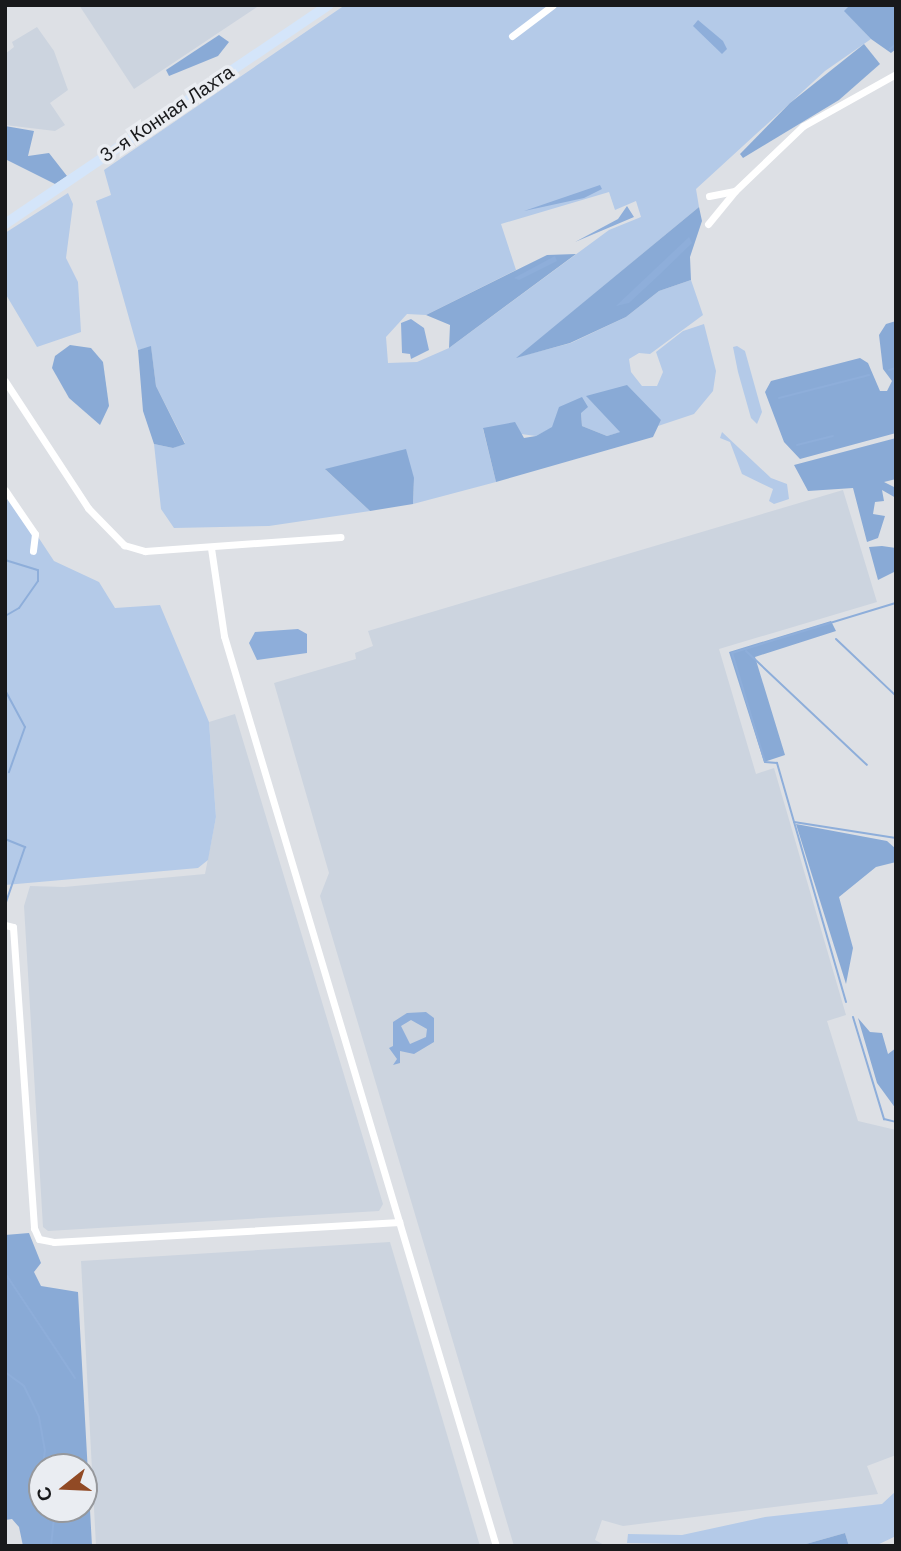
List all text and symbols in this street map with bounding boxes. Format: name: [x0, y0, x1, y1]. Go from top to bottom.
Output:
street label: 3-я Конная Лахта: [96, 61, 238, 167]
north arrow: [28, 1453, 98, 1523]
text: С: [30, 1484, 58, 1504]

